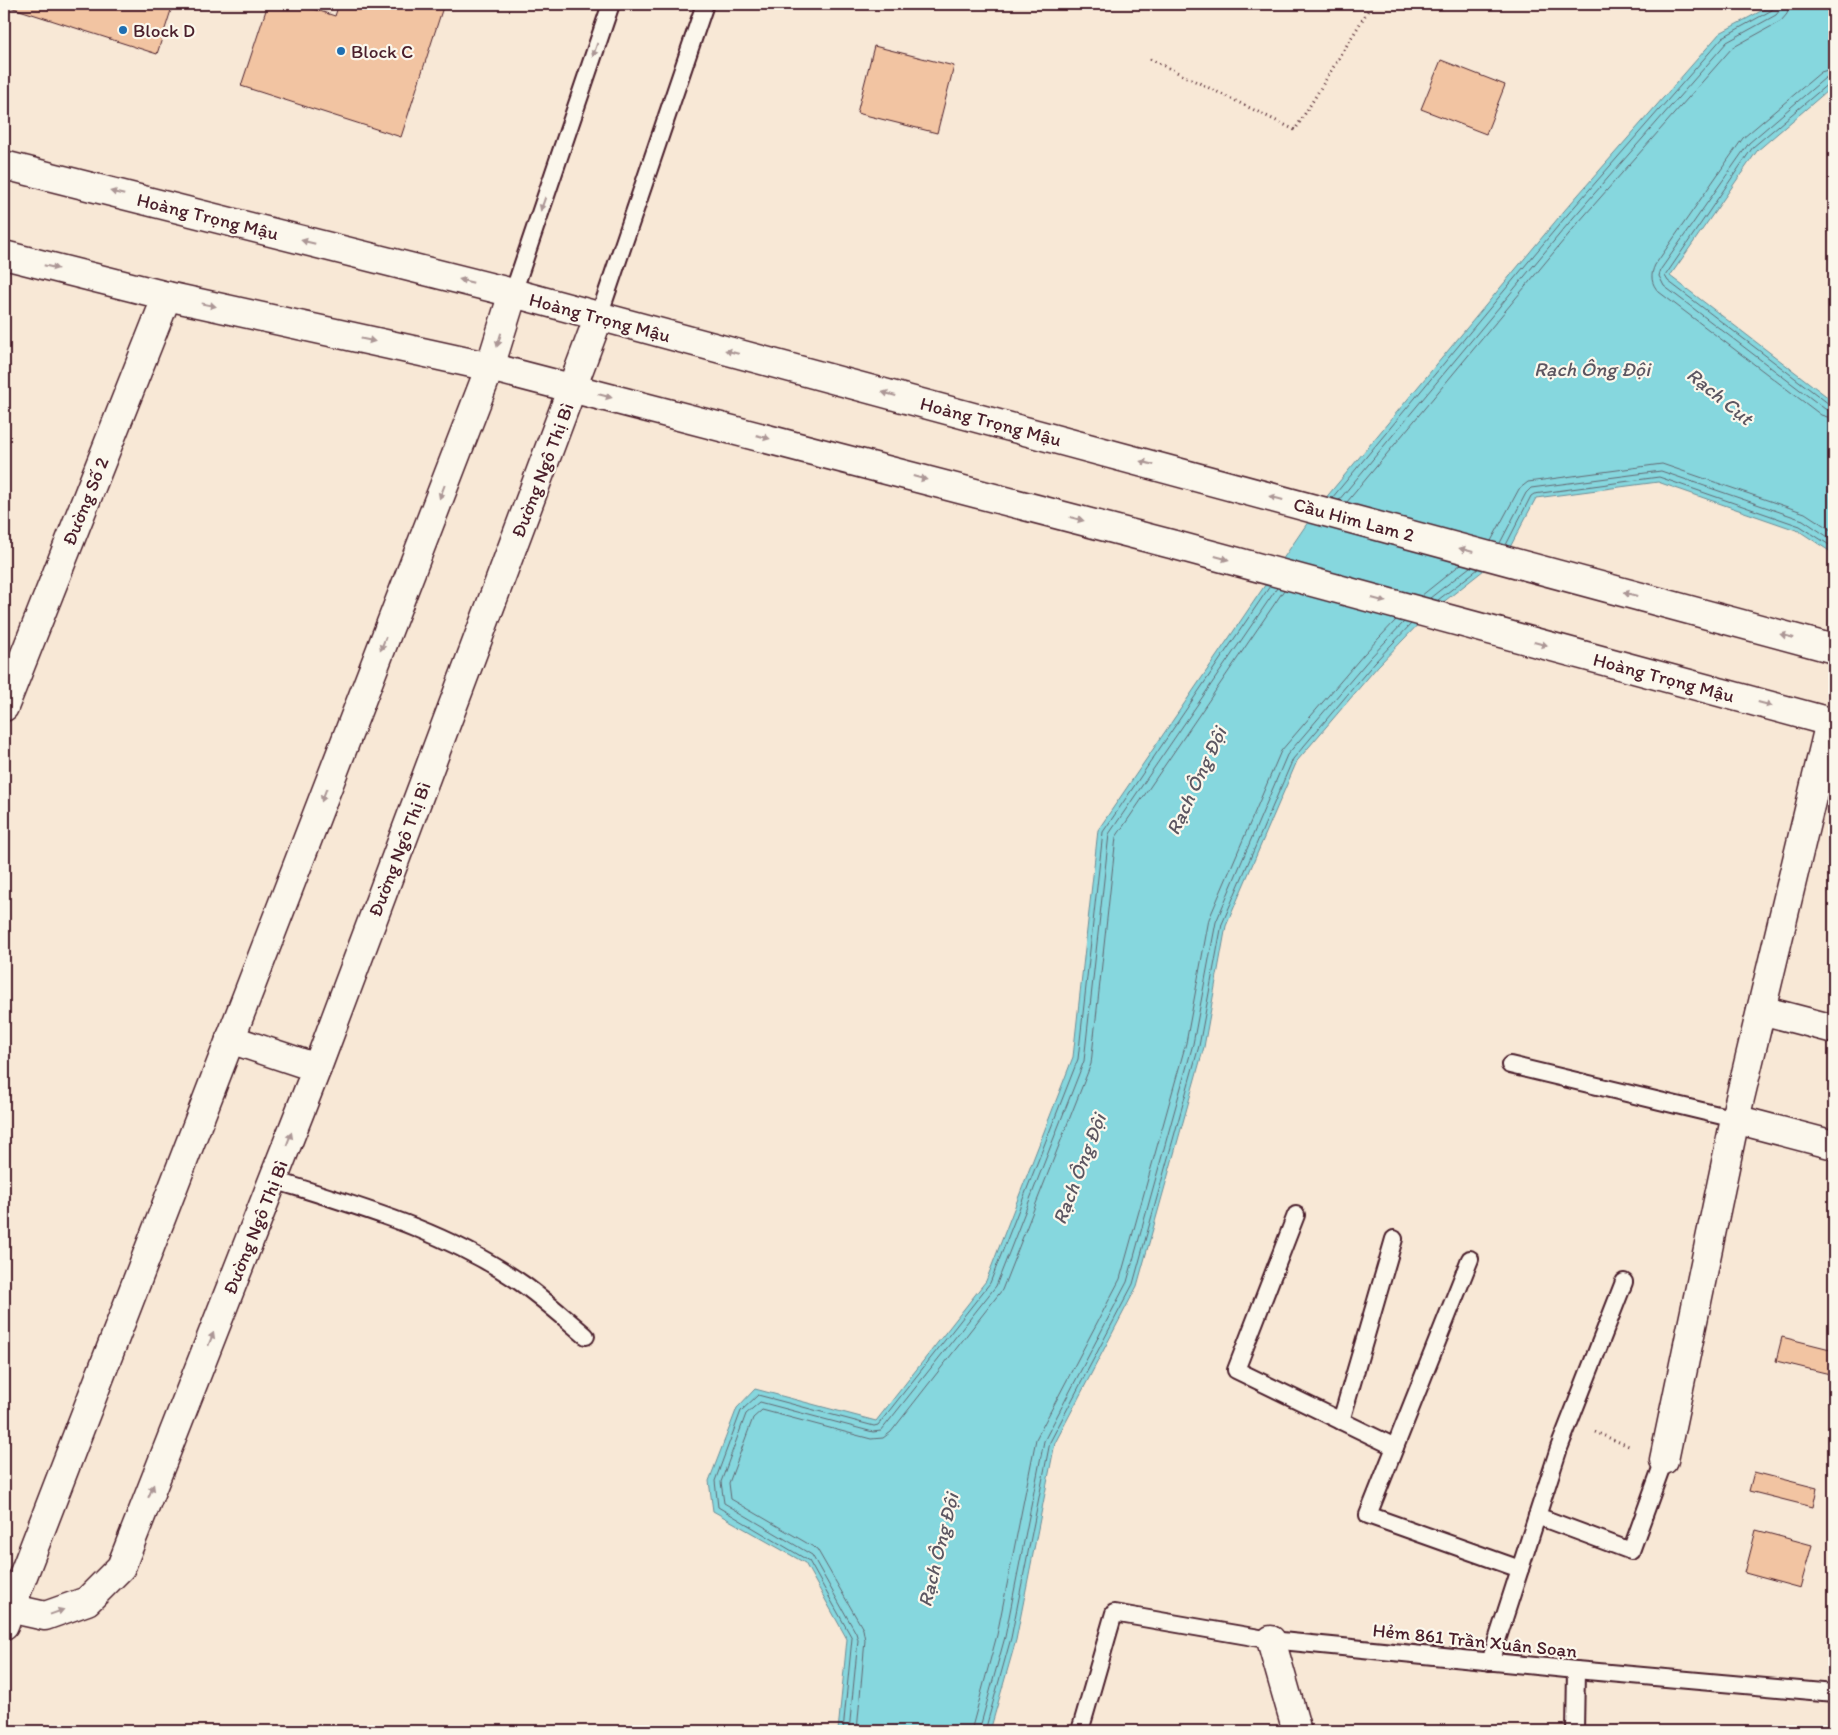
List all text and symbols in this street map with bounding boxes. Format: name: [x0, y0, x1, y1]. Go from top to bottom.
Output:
place label: Block D: [133, 19, 195, 42]
marker: Block D: [117, 24, 129, 36]
place label: Block C: [351, 40, 413, 63]
one-way arrow: [591, 43, 599, 58]
marker: Block C: [335, 45, 347, 57]
street label: Hoàng Trọng Mậu: [135, 188, 282, 245]
one-way arrow: [109, 189, 124, 197]
one-way arrow: [539, 197, 547, 212]
one-way arrow: [301, 238, 316, 246]
one-way arrow: [43, 263, 59, 271]
one-way arrow: [458, 277, 473, 285]
street label: Hoàng Trọng Mậu: [527, 288, 673, 348]
one-way arrow: [201, 301, 216, 309]
one-way arrow: [494, 333, 502, 348]
one-way arrow: [360, 336, 375, 344]
one-way arrow: [724, 348, 739, 356]
water label: Rạch Ông Đội: [1534, 357, 1652, 381]
water label: Rạch Cụt: [1682, 362, 1759, 431]
one-way arrow: [881, 390, 896, 398]
street label: Hoàng Trọng Mậu: [918, 392, 1064, 452]
one-way arrow: [598, 393, 613, 401]
street label: Đường Ngô Thị Bì: [506, 400, 579, 541]
one-way arrow: [755, 434, 770, 442]
street label: Đường Số 2: [57, 454, 114, 549]
one-way arrow: [1140, 459, 1155, 467]
one-way arrow: [912, 475, 927, 483]
one-way arrow: [438, 485, 446, 500]
street label: Cầu Him Lam 2: [1291, 492, 1417, 547]
one-way arrow: [1268, 494, 1283, 502]
one-way arrow: [1070, 515, 1085, 523]
one-way arrow: [1459, 546, 1474, 554]
one-way arrow: [1215, 554, 1230, 562]
one-way arrow: [1623, 590, 1638, 598]
one-way arrow: [1371, 596, 1386, 604]
one-way arrow: [1780, 632, 1795, 640]
one-way arrow: [379, 637, 387, 652]
one-way arrow: [1533, 640, 1548, 648]
street label: Hoàng Trọng Mậu: [1591, 648, 1737, 708]
one-way arrow: [1758, 700, 1773, 708]
water label: Rạch Ông Đội: [1161, 722, 1232, 839]
street label: Đường Ngô Thị Bì: [363, 779, 436, 920]
one-way arrow: [320, 788, 328, 802]
water label: Rạch Ông Đội: [1047, 1109, 1112, 1228]
one-way arrow: [286, 1132, 294, 1147]
street label: Đường Ngô Thị Bì: [218, 1157, 293, 1298]
one-way arrow: [207, 1332, 215, 1347]
one-way arrow: [148, 1483, 155, 1498]
water label: Rạch Ông Đội: [912, 1489, 964, 1609]
one-way arrow: [49, 1608, 64, 1615]
street label: Hẻm 861 Trần Xuân Soạn: [1371, 1618, 1579, 1663]

